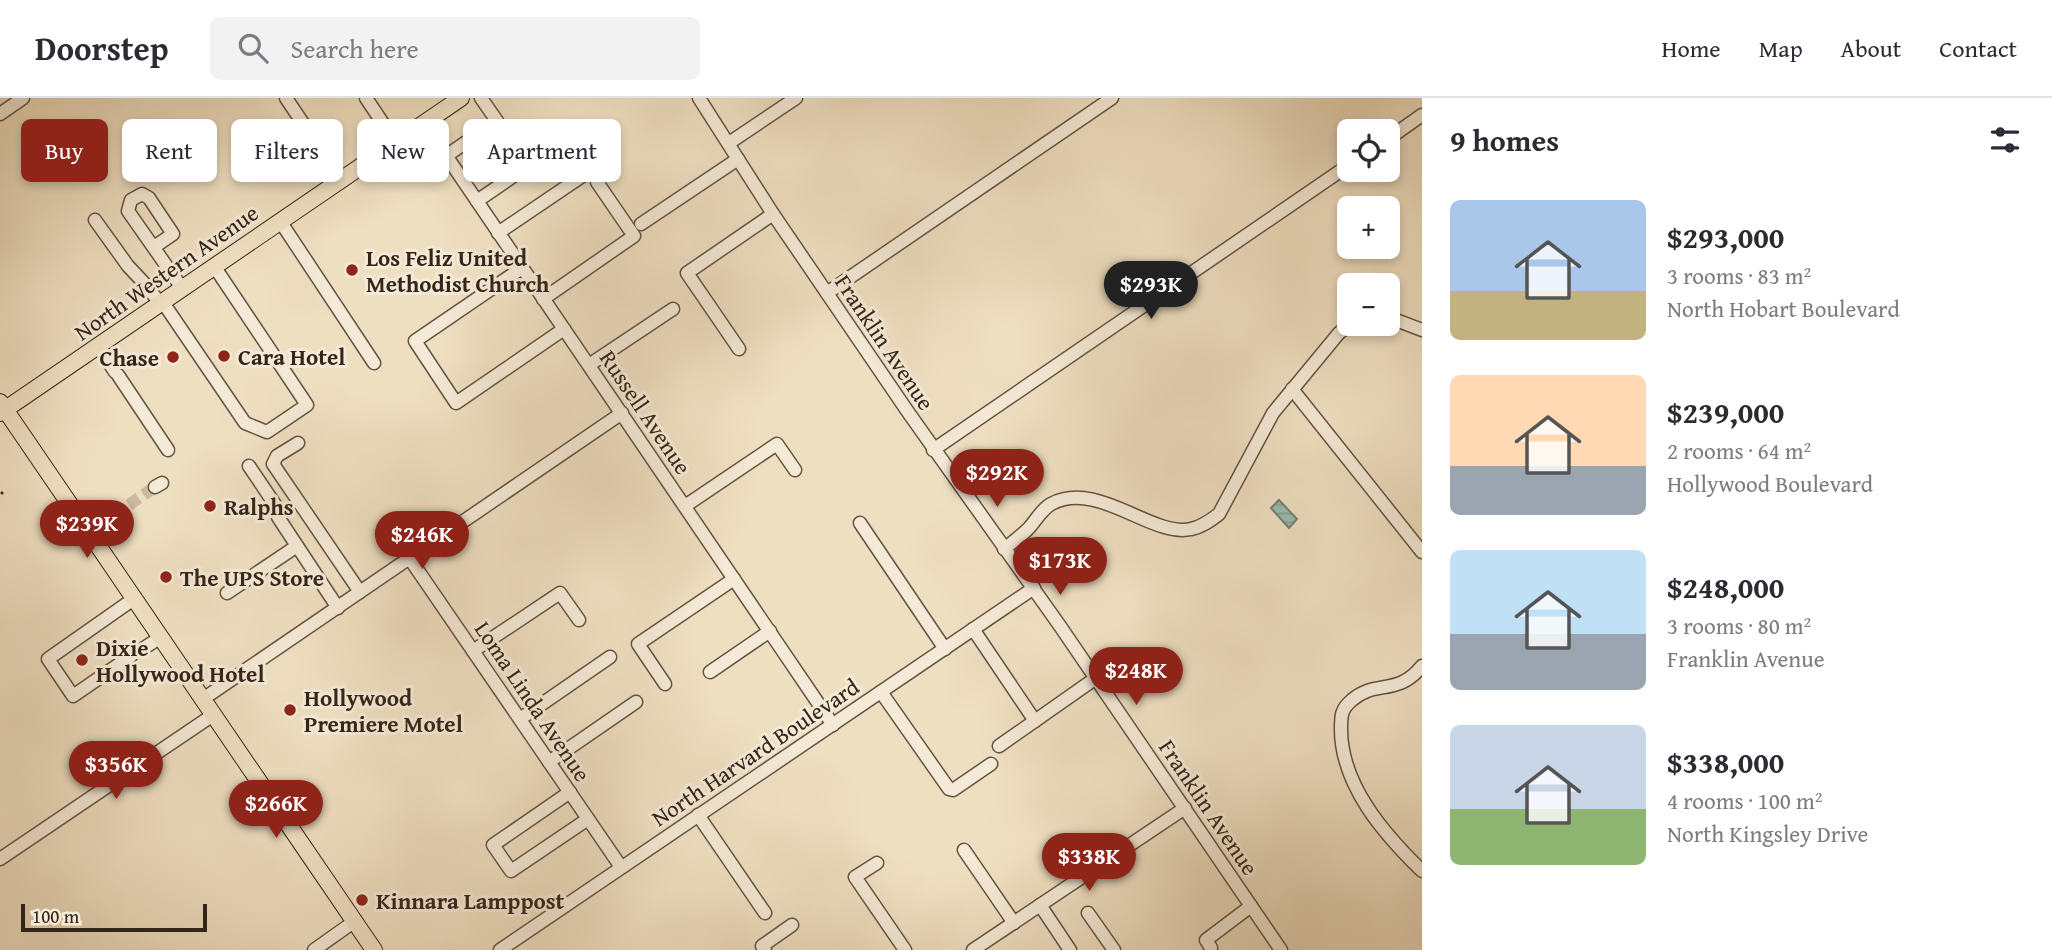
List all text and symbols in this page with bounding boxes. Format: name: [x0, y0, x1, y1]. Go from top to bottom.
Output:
search box: [210, 17, 700, 80]
text: Doorstep: [35, 24, 168, 72]
icon: search: [234, 29, 272, 67]
text: Search here: [290, 29, 419, 68]
text: Home: [1662, 31, 1721, 66]
text: Map: [1759, 31, 1803, 66]
text: About: [1841, 31, 1901, 66]
text: Contact: [1939, 31, 2017, 66]
text: 9 homes: [1450, 118, 1559, 162]
chip: Buy: [21, 119, 108, 182]
chip: Rent: [122, 119, 217, 182]
chip: Filters: [231, 119, 343, 182]
chip: New: [357, 119, 449, 182]
chip: Apartment: [463, 119, 621, 182]
map controls: [1337, 119, 1400, 336]
button: locate: [1337, 119, 1400, 182]
icon: filters: [1986, 121, 2024, 159]
street label: North Western Avenue: [67, 196, 265, 348]
button: +: [1337, 196, 1400, 259]
text: $293,000: [1667, 215, 1784, 259]
icon: home: [1506, 228, 1590, 312]
place label: Los Feliz United Methodist Church: [366, 241, 550, 300]
text: 3 rooms · 83 m²: [1667, 259, 1811, 292]
marker: Los Feliz United Methodist Church: [344, 262, 360, 278]
pin: $293K: [1102, 262, 1200, 321]
street label: Franklin Avenue: [827, 267, 943, 417]
text: $293K: [1120, 267, 1182, 300]
button: −: [1337, 273, 1400, 336]
text: North Hobart Boulevard: [1667, 292, 1900, 325]
place label: Cara Hotel: [238, 340, 345, 373]
place label: Chase: [99, 341, 159, 374]
street label: Russell Avenue: [592, 343, 700, 481]
marker: Cara Hotel: [216, 348, 232, 364]
marker: Chase: [165, 349, 181, 365]
text: $239,000: [1667, 390, 1784, 434]
icon: home: [1506, 403, 1590, 487]
text: 2 rooms · 64 m²: [1667, 434, 1811, 467]
pin: $292K: [948, 450, 1046, 509]
text: $292K: [966, 455, 1028, 488]
text: Hollywood Boulevard: [1667, 467, 1873, 500]
place label: Ralphs: [224, 490, 294, 523]
marker: Ralphs: [202, 498, 218, 514]
pin: $239K: [38, 500, 136, 560]
text: $239K: [56, 506, 118, 539]
pin: $246K: [373, 512, 471, 571]
text: $246K: [391, 517, 453, 550]
pin: $173K: [1011, 538, 1109, 597]
text: $173K: [1029, 543, 1091, 576]
place label: The UPS Store: [180, 561, 324, 594]
text: $248,000: [1667, 565, 1784, 609]
marker: The UPS Store: [158, 569, 174, 585]
icon: home: [1506, 578, 1590, 662]
text: 3 rooms · 80 m²: [1667, 609, 1811, 642]
street label: Loma Linda Avenue: [467, 614, 599, 788]
place label: Dixie Hollywood Hotel: [96, 631, 265, 690]
text: Franklin Avenue: [1667, 642, 1825, 675]
pin: $248K: [1087, 648, 1185, 707]
marker: Dixie Hollywood Hotel: [74, 652, 90, 668]
text: $248K: [1105, 653, 1167, 686]
street label: North Harvard Boulevard: [645, 670, 866, 834]
place label: Hollywood Premiere Motel: [304, 681, 463, 740]
marker: Hollywood Premiere Motel: [282, 702, 298, 718]
street label: Franklin Avenue: [1151, 732, 1267, 882]
text: $338,000: [1667, 740, 1784, 784]
pin: $356K: [67, 742, 165, 801]
text: $356K: [85, 747, 147, 780]
icon: home: [1506, 753, 1590, 837]
pin: $266K: [227, 780, 325, 840]
text: 4 rooms · 100 m²: [1667, 784, 1822, 817]
text: $266K: [245, 786, 307, 819]
text: North Kingsley Drive: [1667, 817, 1868, 850]
pin: $338K: [1040, 834, 1138, 893]
text: $338K: [1058, 839, 1120, 872]
place label: Kinnara Lamppost: [376, 884, 565, 917]
marker: Kinnara Lamppost: [354, 892, 370, 908]
scale bar: [21, 901, 206, 933]
text: 100 m: [32, 902, 79, 930]

